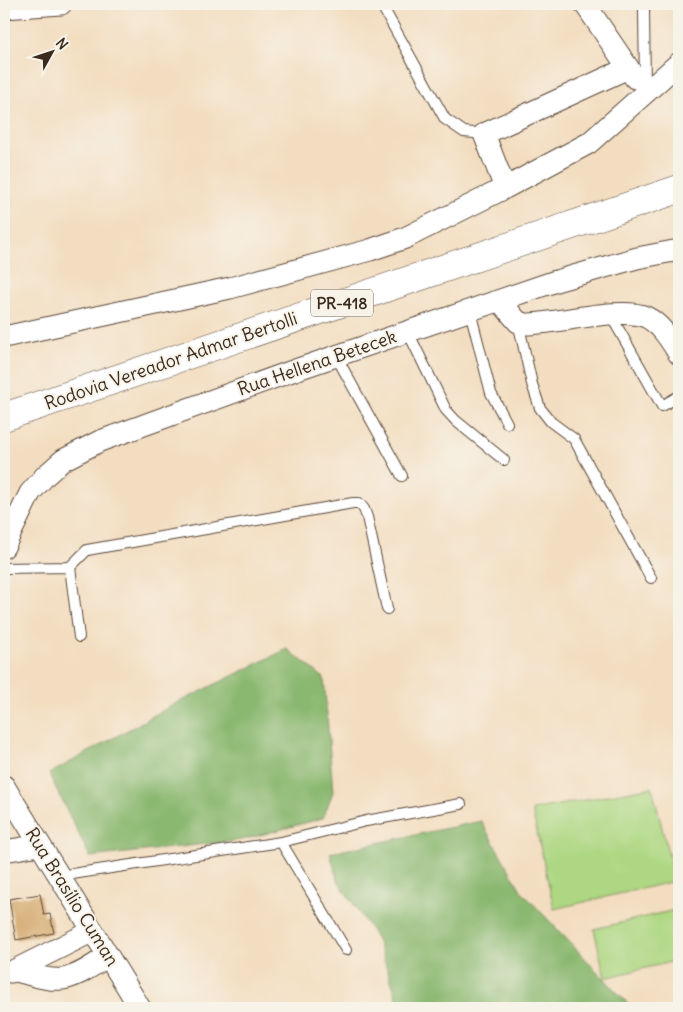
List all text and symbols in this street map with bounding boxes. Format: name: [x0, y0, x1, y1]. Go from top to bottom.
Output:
north arrow: [28, 28, 78, 78]
text: N: [52, 34, 72, 53]
road number: PR-418: [311, 290, 373, 316]
street label: Rodovia Vereador Admar Bertolli: [41, 306, 300, 415]
street label: Rua Hellena Betecek: [234, 325, 399, 400]
street label: Rua Brasílio Cuman: [21, 823, 124, 970]

